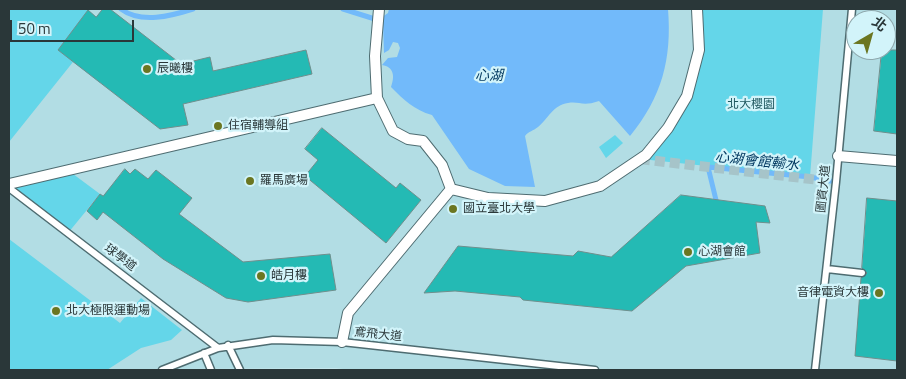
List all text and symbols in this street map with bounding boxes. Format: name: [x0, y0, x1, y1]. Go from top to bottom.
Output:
scale bar: [12, 10, 136, 42]
north arrow: [846, 10, 896, 60]
text: 北: [868, 11, 892, 36]
text: 50 m: [18, 17, 51, 40]
place label: 辰曦樓: [157, 62, 193, 76]
marker: 辰曦樓: [141, 63, 153, 75]
water label: 心湖: [475, 69, 503, 85]
park label: 北大櫻園: [727, 98, 775, 112]
place label: 住宿輔導組: [228, 119, 288, 133]
marker: 住宿輔導組: [212, 120, 224, 132]
water label: 心湖會館輸水: [714, 149, 800, 175]
street label: 圖資大道: [814, 164, 834, 214]
place label: 羅馬廣場: [260, 174, 308, 188]
marker: 羅馬廣場: [244, 175, 256, 187]
place label: 國立臺北大學: [463, 202, 535, 216]
marker: 國立臺北大學: [447, 203, 459, 215]
street label: 球學道: [101, 241, 139, 275]
place label: 心湖會館: [698, 245, 746, 259]
marker: 心湖會館: [682, 246, 694, 258]
place label: 皓月樓: [271, 269, 307, 283]
marker: 皓月樓: [255, 270, 267, 282]
place label: 音律電資大樓: [797, 286, 869, 300]
marker: 音律電資大樓: [873, 287, 885, 299]
place label: 北大極限運動場: [66, 304, 150, 318]
marker: 北大極限運動場: [50, 305, 62, 317]
street label: 鳶飛大道: [353, 325, 403, 345]

